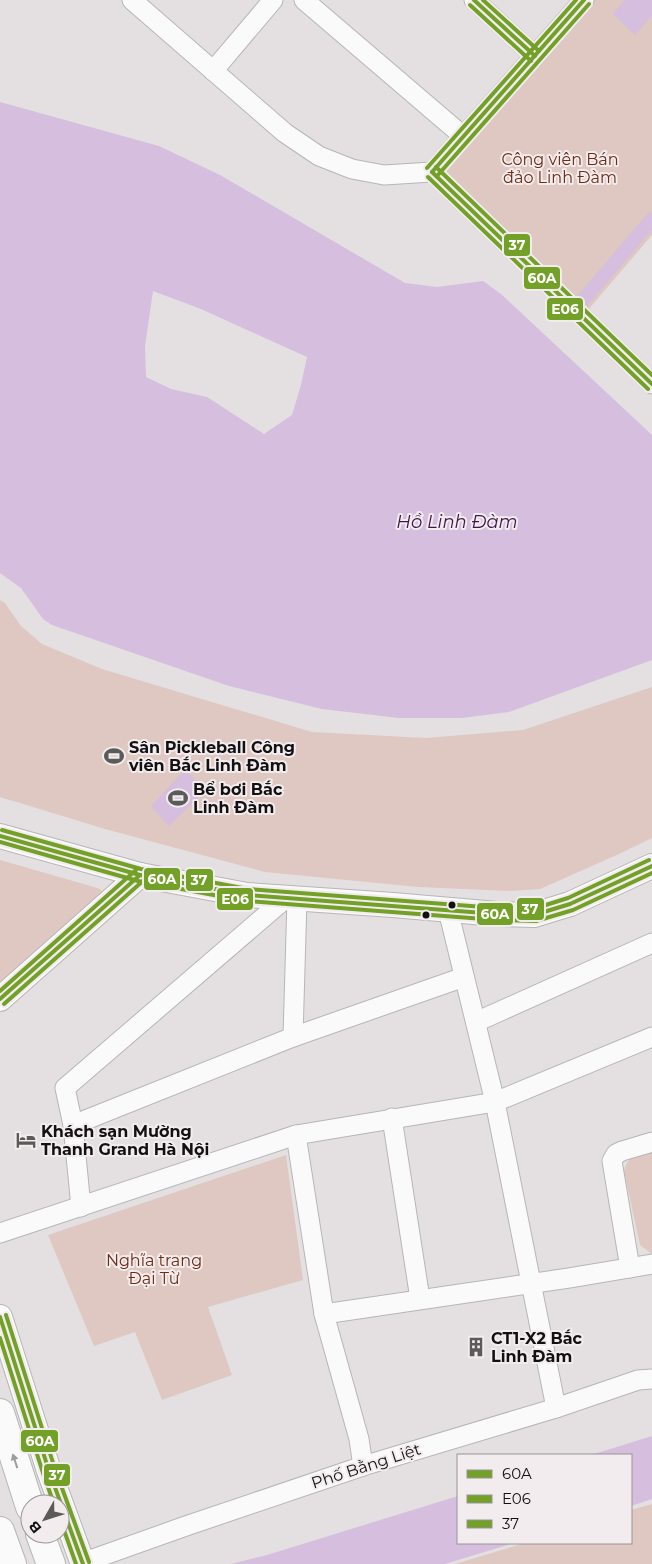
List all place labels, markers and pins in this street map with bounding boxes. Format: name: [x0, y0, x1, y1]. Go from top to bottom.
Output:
place label: Sân Pickleball Công viên Bắc Linh Đàm: [128, 738, 295, 775]
sports icon: Sân Pickleball Công viên Bắc Linh Đàm: [103, 745, 125, 767]
place label: Bể bơi Bắc Linh Đàm: [193, 780, 283, 817]
sports icon: Bể bơi Bắc Linh Đàm: [167, 787, 189, 809]
unlabelled marker: [447, 900, 457, 910]
unlabelled marker: [421, 910, 431, 920]
place label: Khách sạn Mường Thanh Grand Hà Nội: [41, 1122, 209, 1159]
hotel icon: Khách sạn Mường Thanh Grand Hà Nội: [15, 1129, 37, 1151]
place label: CT1-X2 Bắc Linh Đàm: [491, 1329, 583, 1366]
building icon: CT1-X2 Bắc Linh Đàm: [465, 1336, 487, 1358]

